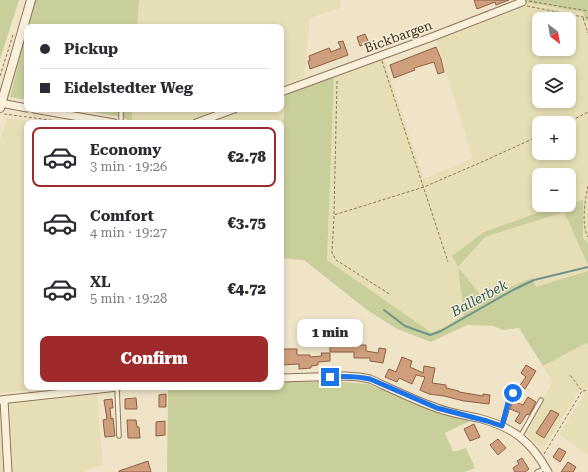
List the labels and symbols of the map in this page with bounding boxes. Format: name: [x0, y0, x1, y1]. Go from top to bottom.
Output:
north arrow: [532, 12, 576, 56]
street label: Bickbargen: [362, 17, 435, 56]
water label: Ballerbek: [447, 276, 510, 320]
callout: 1 min: [297, 319, 363, 347]
route end: [321, 368, 339, 386]
route start: [504, 384, 522, 402]

